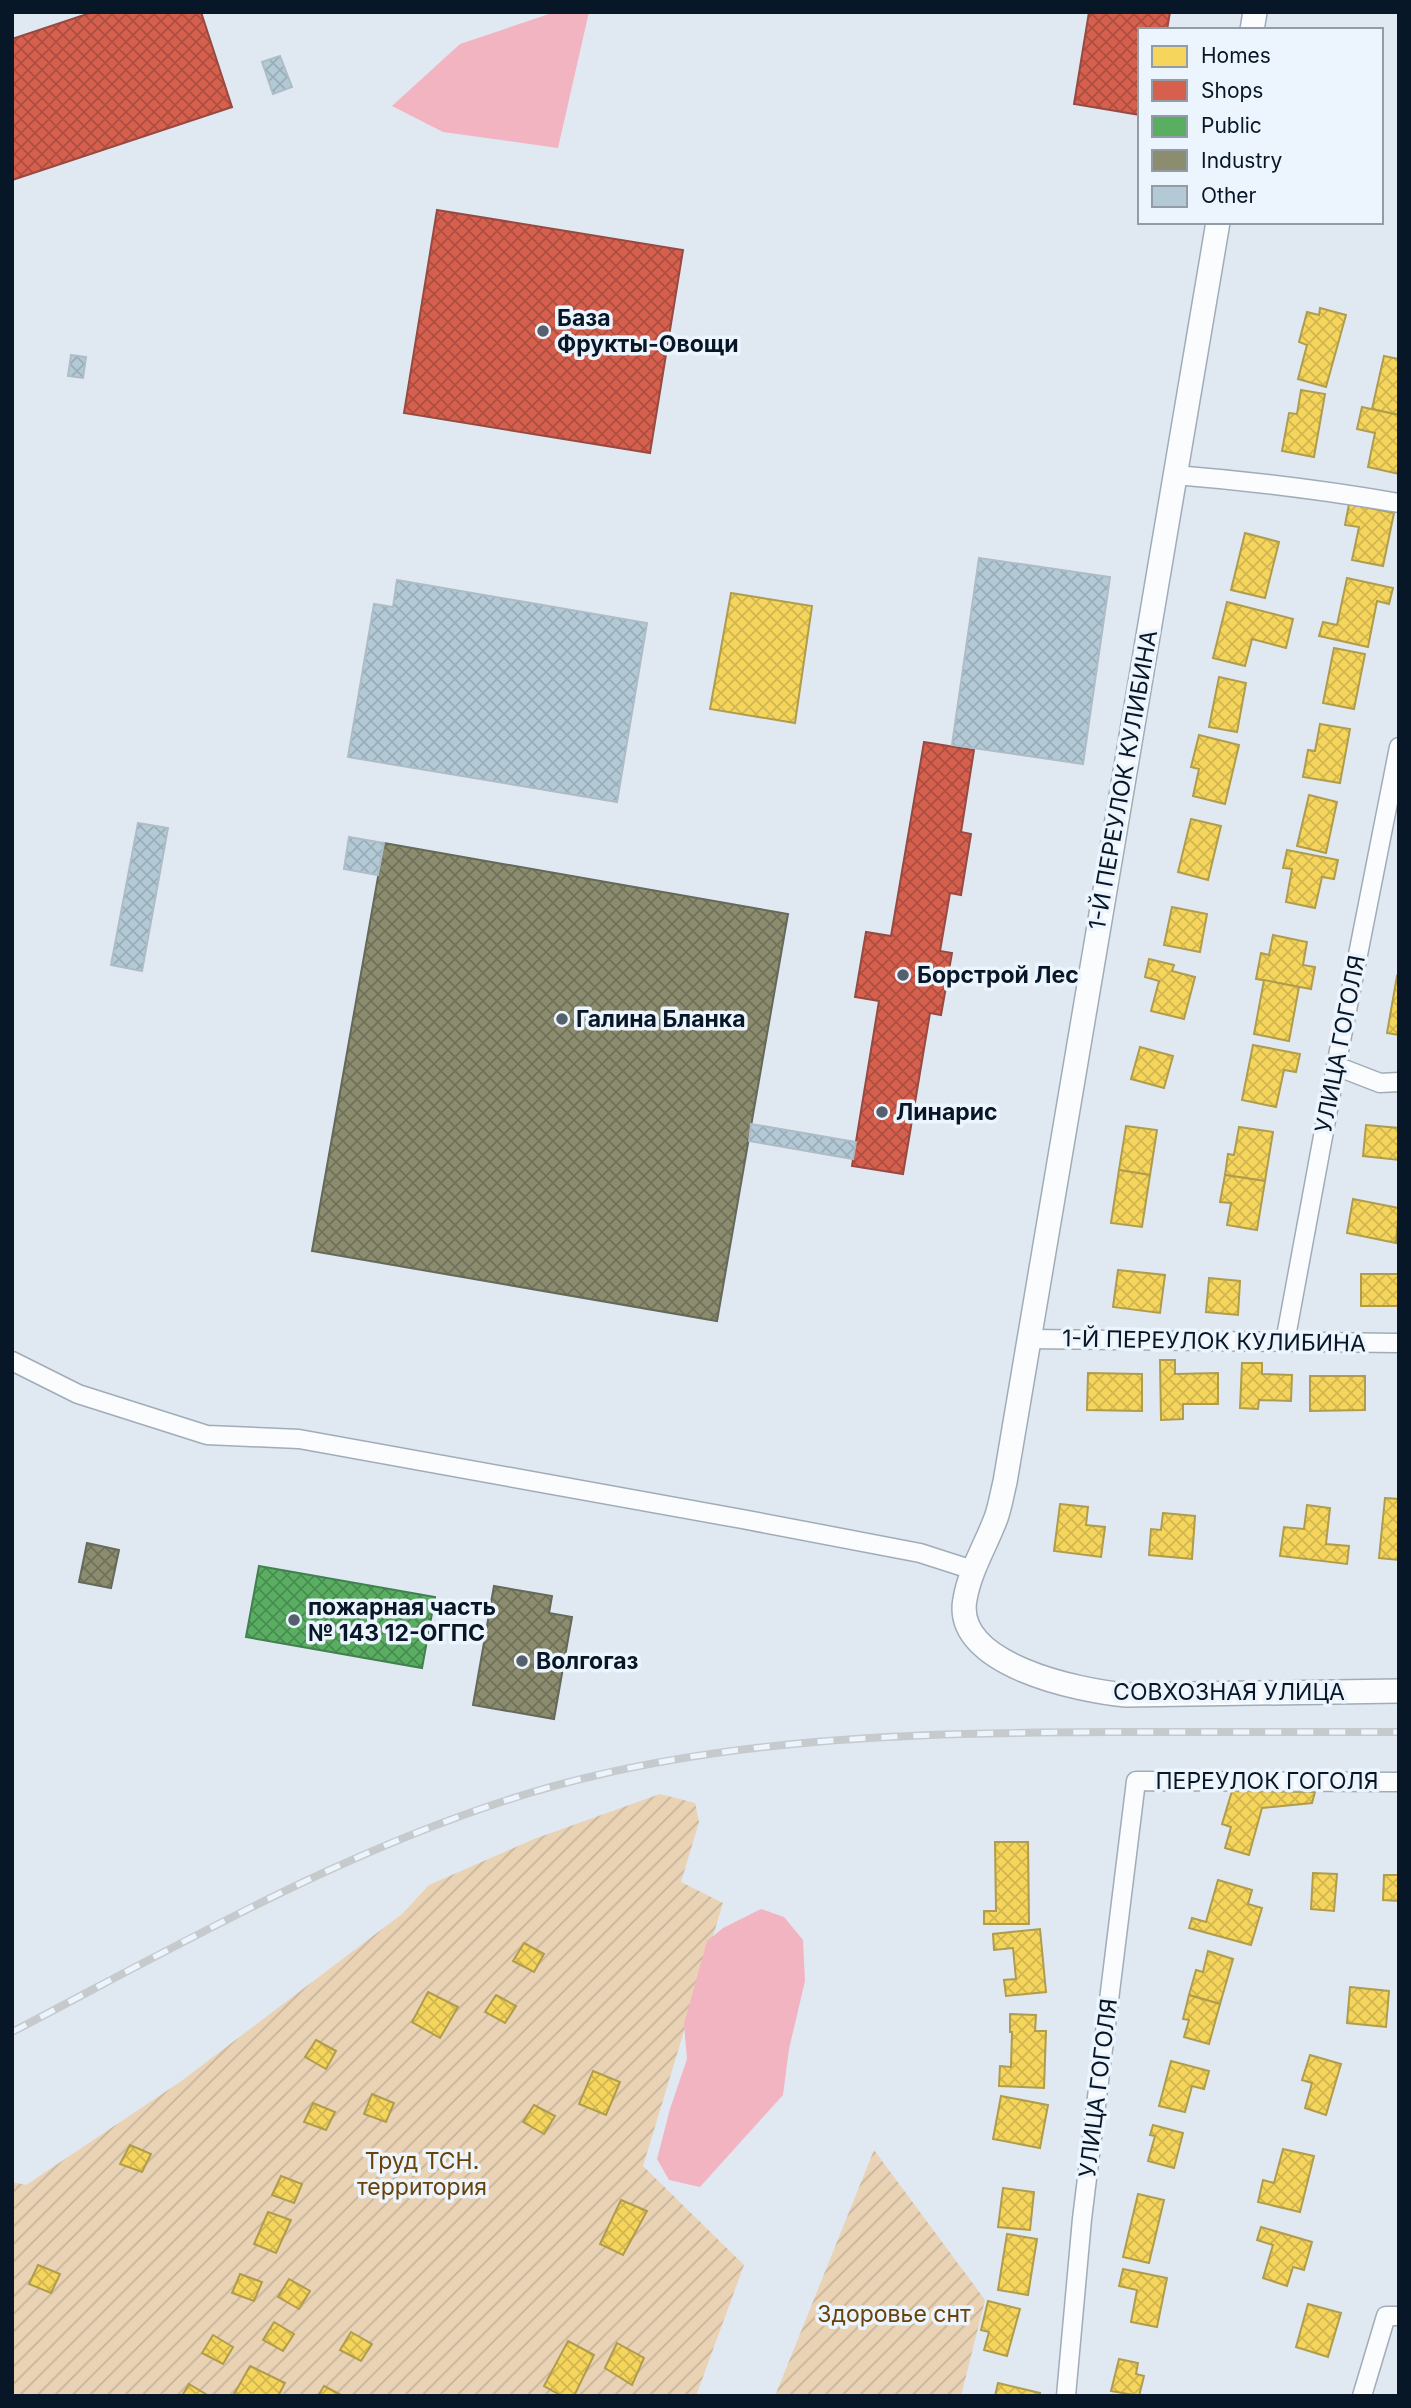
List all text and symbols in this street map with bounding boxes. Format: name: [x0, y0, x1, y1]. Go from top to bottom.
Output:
legend: [1138, 28, 1383, 224]
text: Homes: [1201, 43, 1271, 68]
text: Shops: [1201, 78, 1263, 103]
text: Public: [1201, 113, 1262, 138]
text: Industry: [1201, 148, 1283, 173]
text: Other: [1201, 183, 1257, 208]
place label: База Фрукты-Овощи: [557, 304, 739, 358]
marker: База Фрукты-Овощи: [535, 323, 551, 339]
street label: 1-Й ПЕРЕУЛОК КУЛИБИНА: [1083, 628, 1163, 932]
street label: УЛИЦА ГОГОЛЯ: [1309, 953, 1371, 1135]
place label: Борстрой Лес: [917, 961, 1079, 989]
marker: Борстрой Лес: [895, 967, 911, 983]
place label: Галина Бланка: [576, 1005, 746, 1033]
marker: Галина Бланка: [554, 1011, 570, 1027]
place label: Линарис: [896, 1098, 998, 1126]
marker: Линарис: [874, 1104, 890, 1120]
street label: 1-Й ПЕРЕУЛОК КУЛИБИНА: [1062, 1324, 1366, 1358]
place label: пожарная часть № 143 12-ОГПС: [308, 1593, 496, 1647]
marker: пожарная часть № 143 12-ОГПС: [286, 1612, 302, 1628]
place label: Волгогаз: [536, 1647, 639, 1675]
marker: Волгогаз: [514, 1653, 530, 1669]
street label: СОВХОЗНАЯ УЛИЦА: [1113, 1678, 1345, 1706]
street label: ПЕРЕУЛОК ГОГОЛЯ: [1155, 1767, 1379, 1795]
street label: УЛИЦА ГОГОЛЯ: [1073, 1997, 1123, 2179]
park label: Труд ТСН. территория: [357, 2147, 487, 2201]
park label: Здоровье снт: [817, 2300, 971, 2328]

